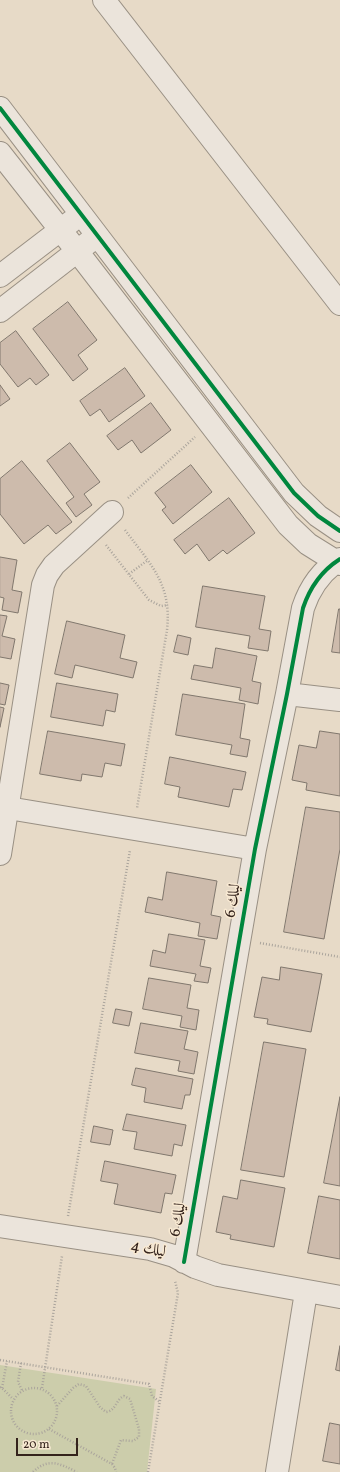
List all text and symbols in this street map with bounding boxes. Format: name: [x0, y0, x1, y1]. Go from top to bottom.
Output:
street label: ليلك 6: [222, 883, 246, 919]
street label: ليلك 6: [167, 1201, 191, 1239]
street label: ليلك 4: [129, 1237, 167, 1263]
scale bar: [18, 1430, 80, 1456]
text: 20 m: [23, 1437, 50, 1453]

